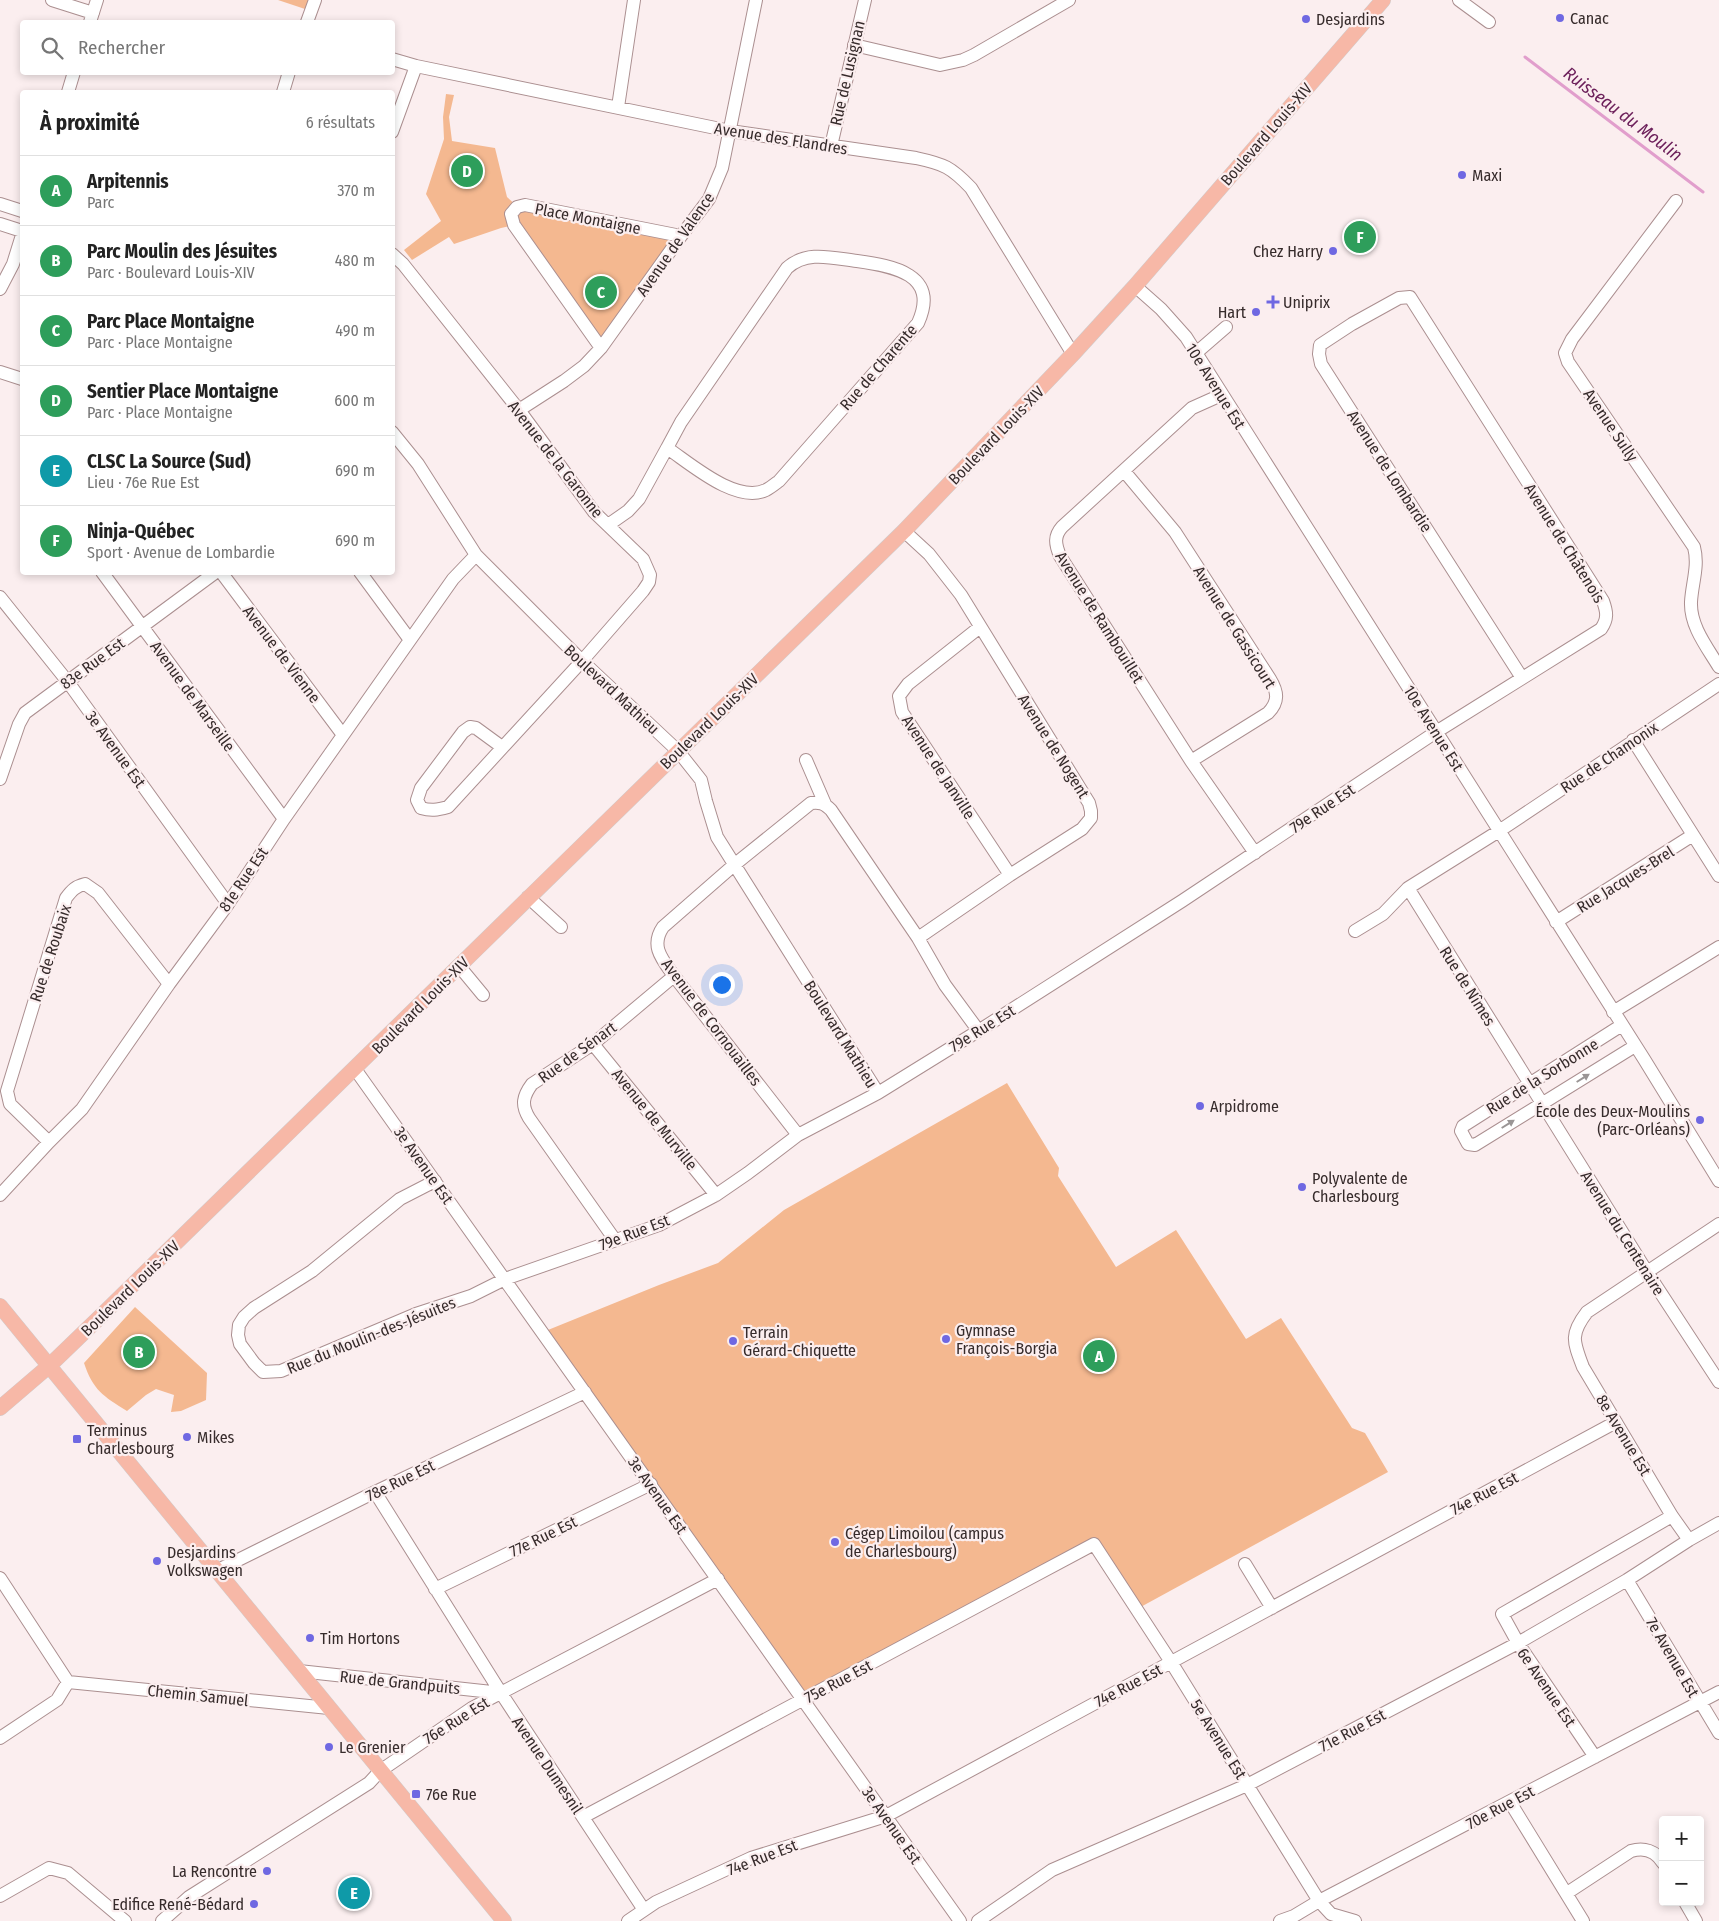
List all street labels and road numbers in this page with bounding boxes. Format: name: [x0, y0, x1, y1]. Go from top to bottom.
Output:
street label: Rue de Lusignan: [826, 19, 869, 128]
street label: Boulevard Louis-XIV: [1217, 79, 1317, 189]
street label: Avenue des Flandres: [713, 119, 849, 158]
street label: Avenue de Valence: [633, 189, 718, 300]
street label: Place Montaigne: [533, 199, 643, 238]
street label: Rue de Charente: [836, 320, 921, 414]
street label: 10e Avenue Est: [1182, 340, 1250, 433]
street label: Boulevard Louis-XIV: [945, 382, 1049, 489]
street label: Avenue Sully: [1579, 385, 1642, 466]
street label: Avenue de la Garonne: [504, 397, 607, 522]
street label: Avenue de Lombardie: [1343, 407, 1436, 536]
street label: Avenue de Châtenois: [1520, 480, 1609, 606]
street label: Avenue de Rambouillet: [1051, 548, 1148, 687]
street label: Avenue de Gassicourt: [1189, 563, 1280, 693]
street label: Avenue de Vienne: [239, 602, 324, 707]
street label: 83e Rue Est: [56, 633, 129, 693]
street label: Avenue de Marseille: [146, 637, 239, 755]
street label: Boulevard Mathieu: [560, 641, 663, 738]
street label: Boulevard Louis-XIV: [656, 669, 763, 773]
street label: 10e Avenue Est: [1400, 682, 1468, 775]
street label: Avenue de Nogent: [1014, 691, 1094, 802]
street label: 3e Avenue Est: [81, 707, 150, 792]
street label: Avenue de Janville: [898, 712, 979, 823]
street label: Rue de Chamonix: [1557, 718, 1662, 797]
street label: 79e Rue Est: [1286, 779, 1359, 837]
street label: Rue Jacques-Brel: [1573, 842, 1677, 917]
street label: 81e Rue Est: [215, 843, 272, 915]
street label: Rue de Roubaix: [26, 902, 75, 1004]
street label: Rue de Nîmes: [1436, 943, 1500, 1030]
street label: Boulevard Louis-XIV: [368, 952, 473, 1058]
street label: Avenue de Cornouailles: [658, 955, 766, 1090]
street label: Boulevard Mathieu: [800, 977, 881, 1091]
street label: 79e Rue Est: [946, 1000, 1019, 1056]
street label: Rue de Sénart: [535, 1017, 621, 1087]
street label: Rue de la Sorbonne: [1483, 1034, 1602, 1118]
street label: Avenue de Murville: [608, 1065, 701, 1174]
street label: 3e Avenue Est: [390, 1123, 458, 1208]
street label: Avenue du Centenaire: [1577, 1168, 1669, 1299]
street label: 79e Rue Est: [596, 1210, 673, 1255]
street label: Boulevard Louis-XIV: [77, 1236, 184, 1340]
street label: Rue du Moulin-des-Jésuites: [284, 1293, 459, 1378]
street label: 8e Avenue Est: [1592, 1391, 1656, 1480]
street label: 3e Avenue Est: [624, 1453, 692, 1538]
street label: 78e Rue Est: [363, 1455, 438, 1505]
street label: 74e Rue Est: [1447, 1467, 1522, 1519]
street label: 77e Rue Est: [507, 1512, 581, 1561]
street label: 7e Avenue Est: [1642, 1614, 1703, 1701]
street label: 6e Avenue Est: [1513, 1644, 1580, 1731]
street label: 75e Rue Est: [801, 1655, 876, 1707]
street label: 74e Rue Est: [1091, 1659, 1166, 1711]
street label: Rue de Grandpuits: [339, 1667, 461, 1698]
street label: Chemin Samuel: [147, 1681, 249, 1710]
street label: 76e Rue Est: [420, 1692, 493, 1748]
street label: 5e Avenue Est: [1187, 1696, 1251, 1783]
street label: 71e Rue Est: [1316, 1705, 1389, 1756]
street label: Avenue Dumesnil: [508, 1713, 587, 1818]
street label: 70e Rue Est: [1463, 1781, 1538, 1833]
street label: 3e Avenue Est: [858, 1783, 926, 1868]
street label: 74e Rue Est: [724, 1835, 801, 1880]

